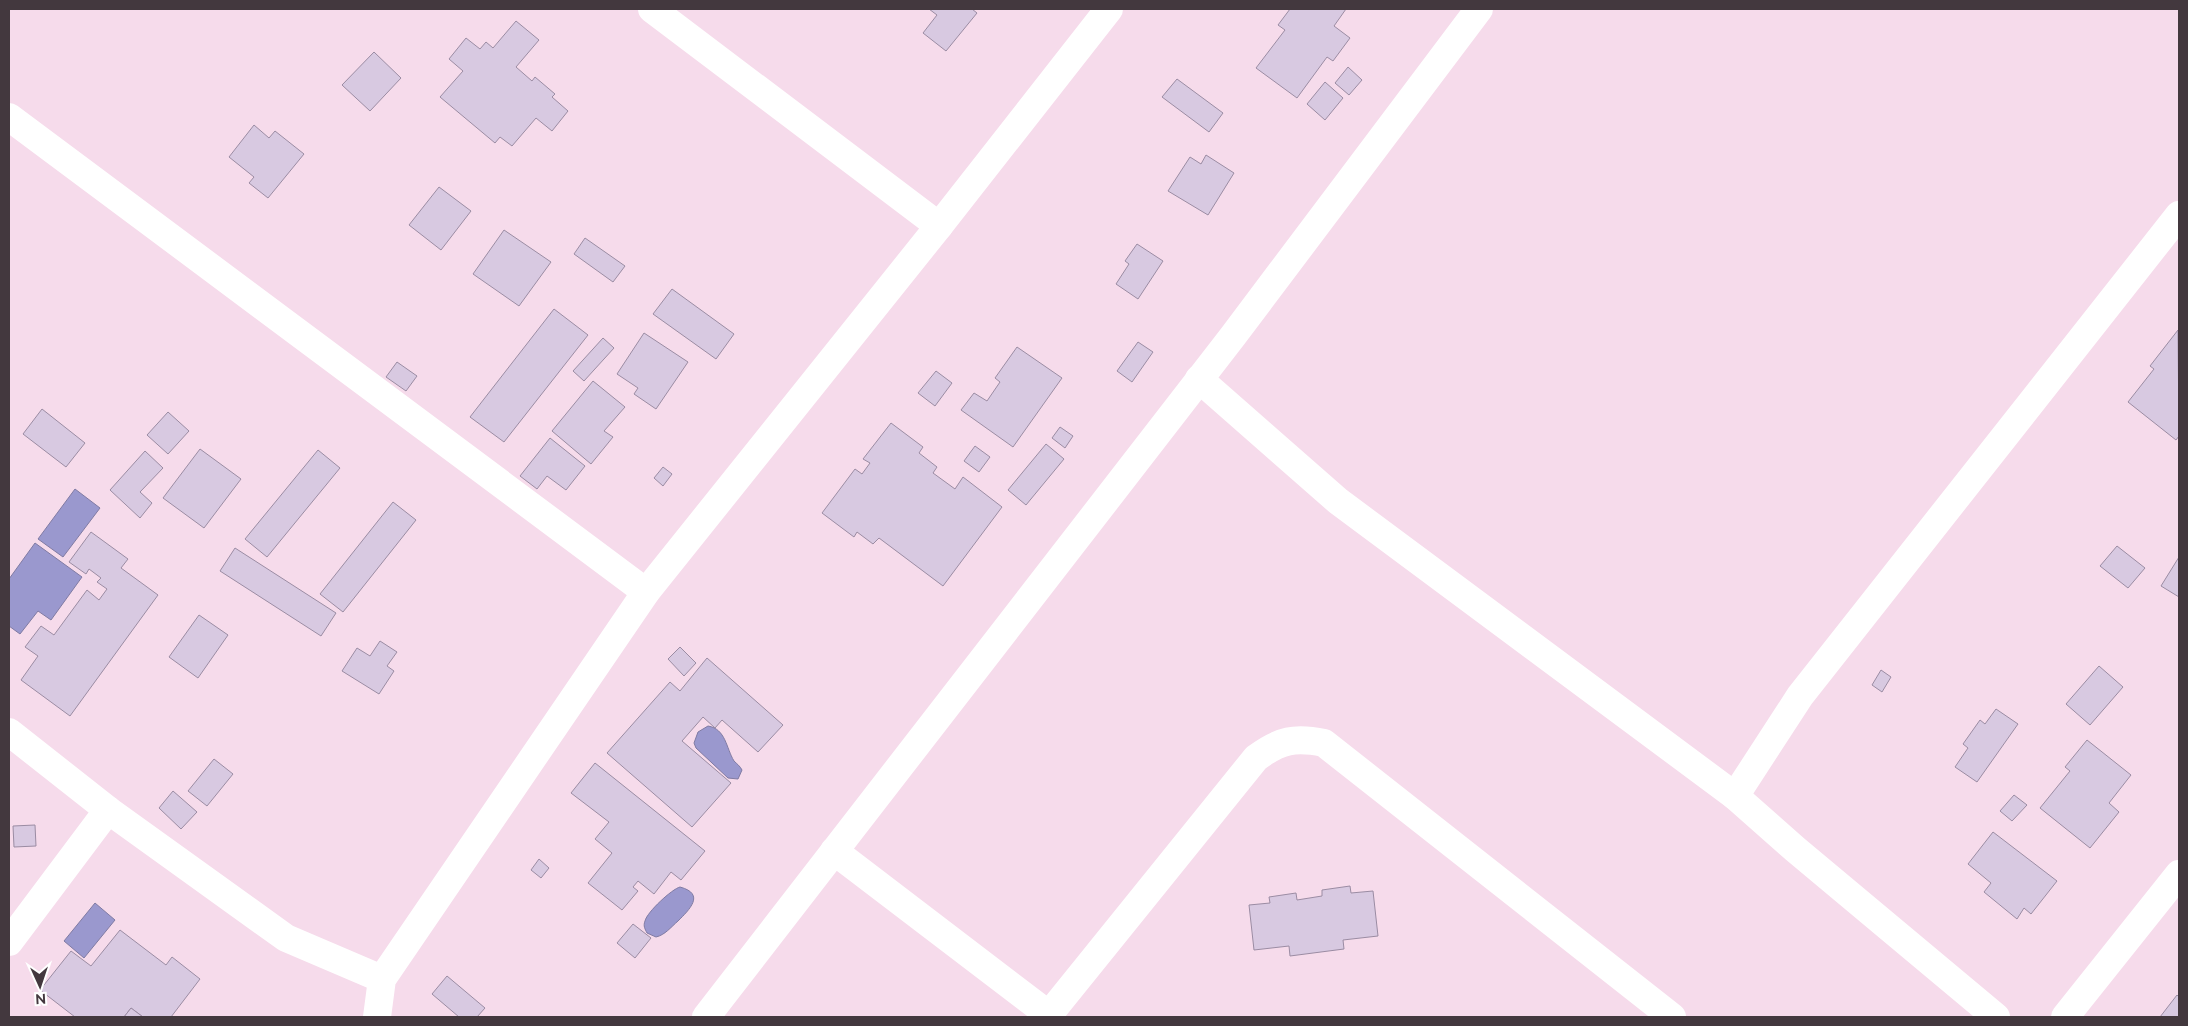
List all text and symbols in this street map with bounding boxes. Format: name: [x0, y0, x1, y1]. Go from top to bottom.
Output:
north arrow: [15, 961, 65, 1011]
text: N: [35, 991, 46, 1007]

